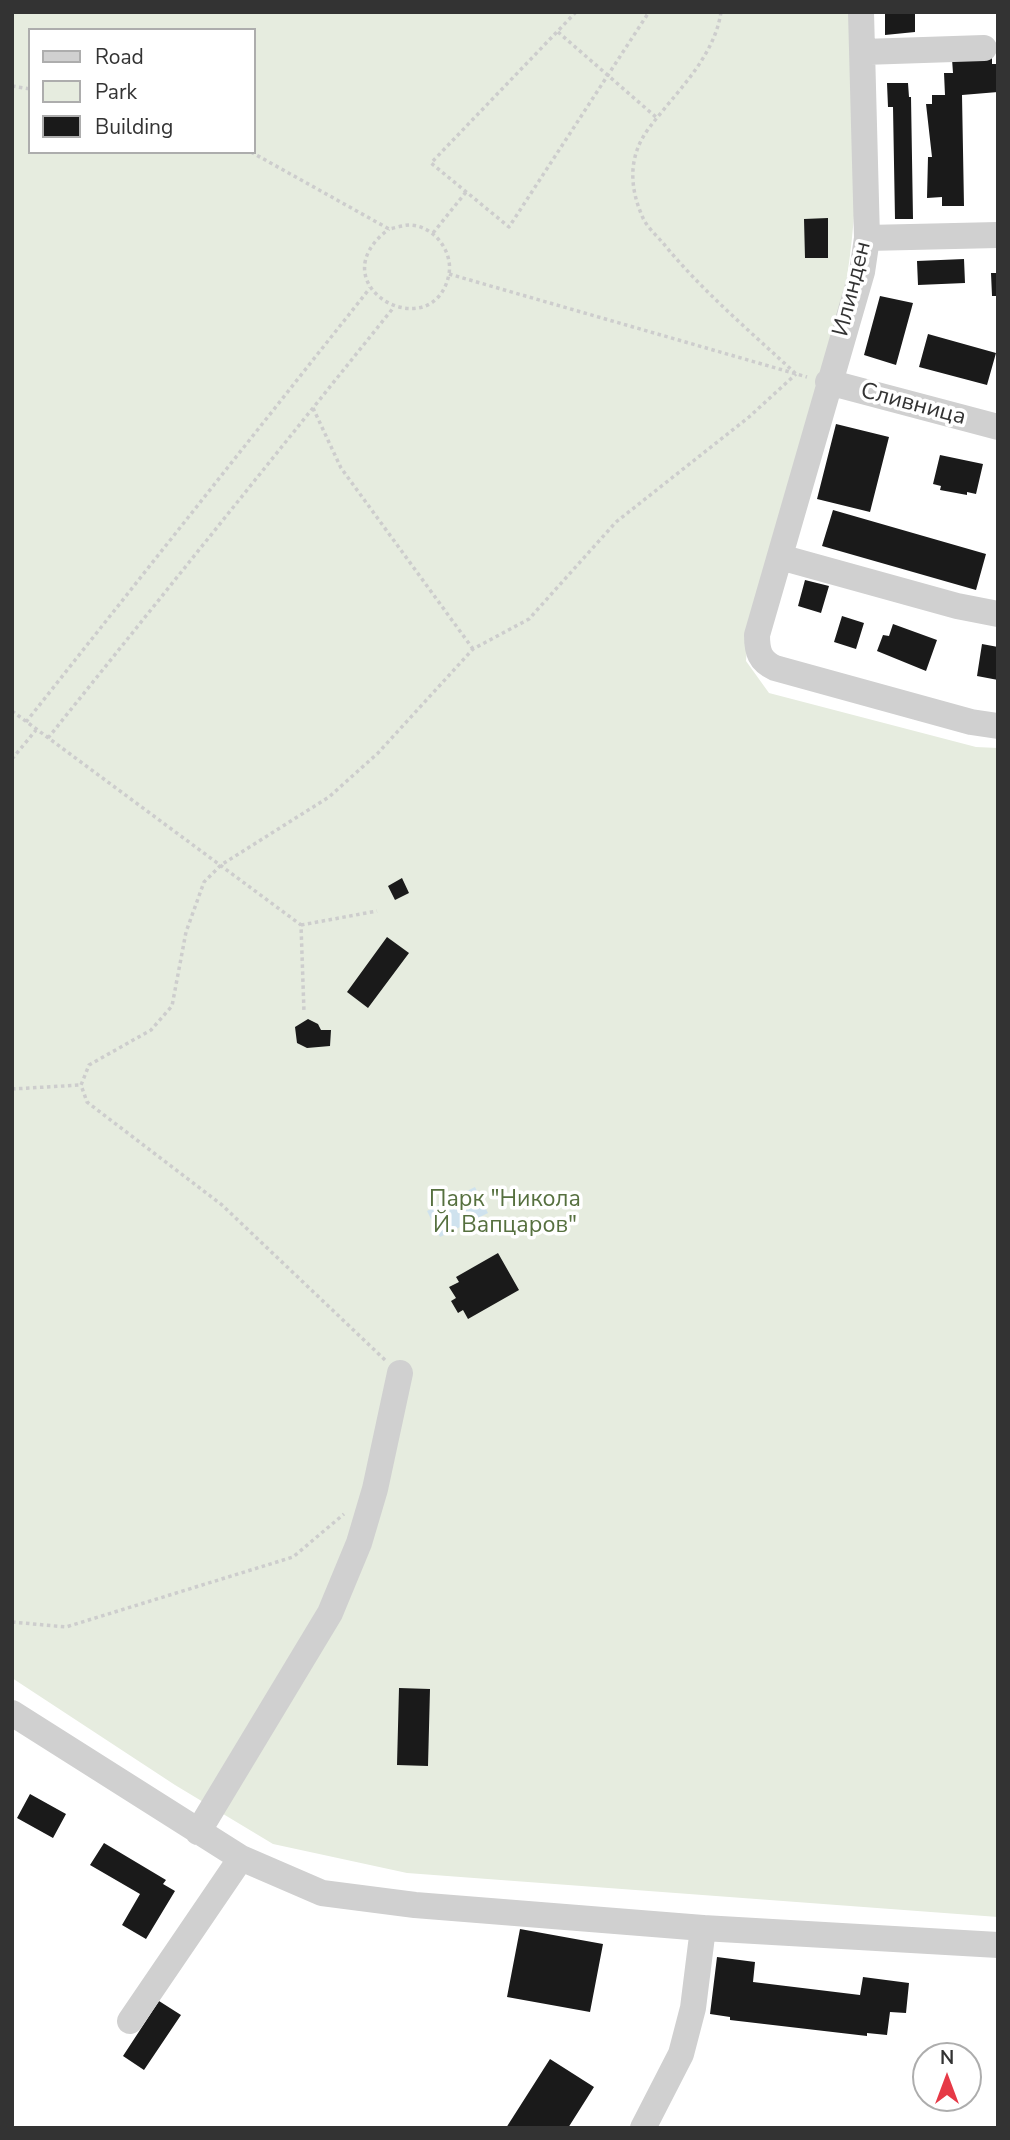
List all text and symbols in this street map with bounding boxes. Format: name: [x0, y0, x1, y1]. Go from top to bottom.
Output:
legend: [28, 28, 256, 154]
text: Road: [95, 43, 144, 71]
text: Park: [95, 78, 137, 106]
text: Building: [95, 113, 173, 141]
street label: Илинден: [828, 239, 878, 339]
street label: Сливница: [857, 378, 969, 432]
park label: Парк "Никола Й. Вапцаров": [429, 1186, 581, 1240]
north arrow: [912, 2042, 982, 2112]
text: N: [940, 2045, 954, 2071]

